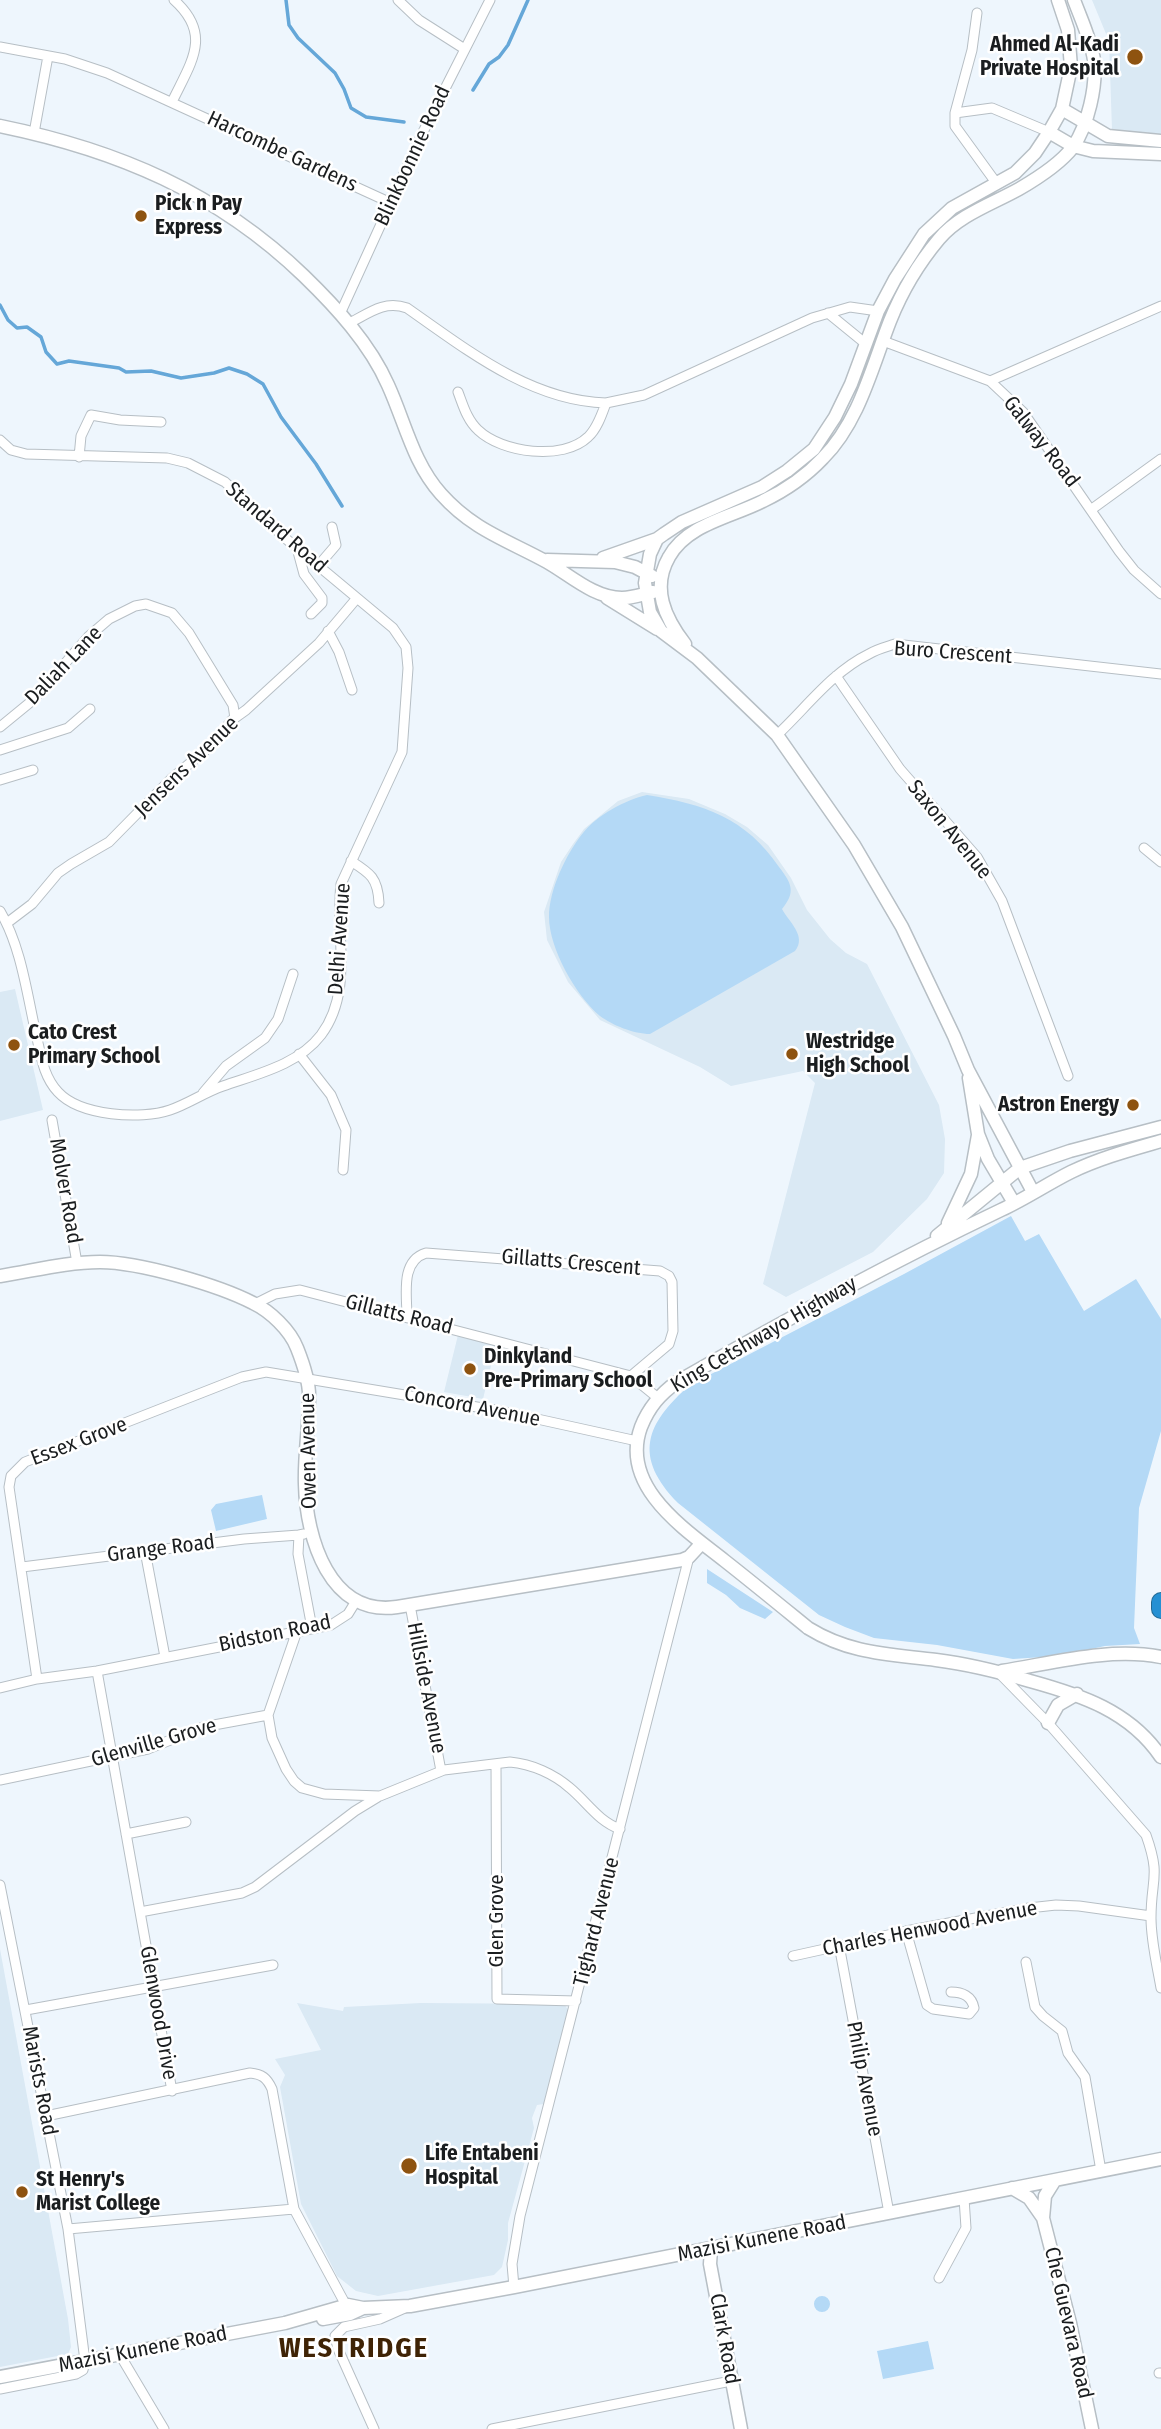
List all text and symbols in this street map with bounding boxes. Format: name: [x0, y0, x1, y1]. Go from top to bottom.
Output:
place label: Ahmed Al-Kadi Private Hospital: [980, 32, 1119, 82]
marker: Ahmed Al-Kadi Private Hospital: [1125, 47, 1145, 67]
street label: Blinkbonnie Road: [370, 82, 456, 230]
street label: Harcombe Gardens: [203, 106, 361, 198]
place label: Pick n Pay Express: [155, 191, 242, 241]
marker: Pick n Pay Express: [133, 208, 149, 224]
street label: Galway Road: [998, 391, 1084, 493]
street label: Standard Road: [220, 477, 332, 579]
street label: Daliah Lane: [20, 621, 108, 711]
street label: Buro Crescent: [893, 636, 1013, 670]
street label: Jensens Avenue: [130, 711, 244, 823]
street label: Saxon Avenue: [901, 775, 997, 885]
street label: Delhi Avenue: [324, 882, 356, 996]
place label: Cato Crest Primary School: [28, 1020, 160, 1070]
place label: Westridge High School: [806, 1029, 909, 1079]
marker: Cato Crest Primary School: [6, 1037, 22, 1053]
marker: Westridge High School: [784, 1046, 800, 1062]
place label: Astron Energy: [998, 1092, 1119, 1118]
marker: Astron Energy: [1125, 1097, 1141, 1113]
street label: Molver Road: [43, 1136, 87, 1246]
street label: Gillatts Crescent: [500, 1244, 642, 1282]
street label: King Cetshwayo Highway: [667, 1272, 861, 1398]
street label: Gillatts Road: [343, 1289, 455, 1341]
place label: Dinkyland Pre-Primary School: [484, 1344, 652, 1394]
marker: Dinkyland Pre-Primary School: [462, 1361, 478, 1377]
street label: Concord Avenue: [402, 1381, 542, 1433]
street label: Owen Avenue: [295, 1393, 323, 1509]
street label: Essex Grove: [27, 1412, 131, 1472]
street label: Grange Road: [106, 1530, 216, 1568]
street label: Bidston Road: [217, 1610, 333, 1658]
street label: Hillside Avenue: [401, 1620, 451, 1756]
street label: Glenville Grove: [88, 1713, 220, 1773]
street label: Tighard Avenue: [569, 1855, 625, 1989]
street label: Glen Grove: [484, 1874, 510, 1968]
street label: Charles Henwood Avenue: [821, 1896, 1039, 1962]
street label: Glenwood Drive: [134, 1944, 182, 2082]
street label: Philip Avenue: [840, 2019, 888, 2139]
street label: Marists Road: [16, 2024, 62, 2138]
place label: Life Entabeni Hospital: [425, 2141, 539, 2191]
marker: Life Entabeni Hospital: [399, 2156, 419, 2176]
place label: St Henry's Marist College: [36, 2167, 160, 2217]
marker: St Henry's Marist College: [14, 2184, 30, 2200]
street label: Mazisi Kunene Road: [676, 2210, 848, 2268]
street label: Che Guevara Road: [1038, 2245, 1098, 2401]
street label: Clark Road: [704, 2292, 744, 2386]
street label: Mazisi Kunene Road: [57, 2321, 229, 2379]
district label: WESTRIDGE: [280, 2332, 428, 2366]

